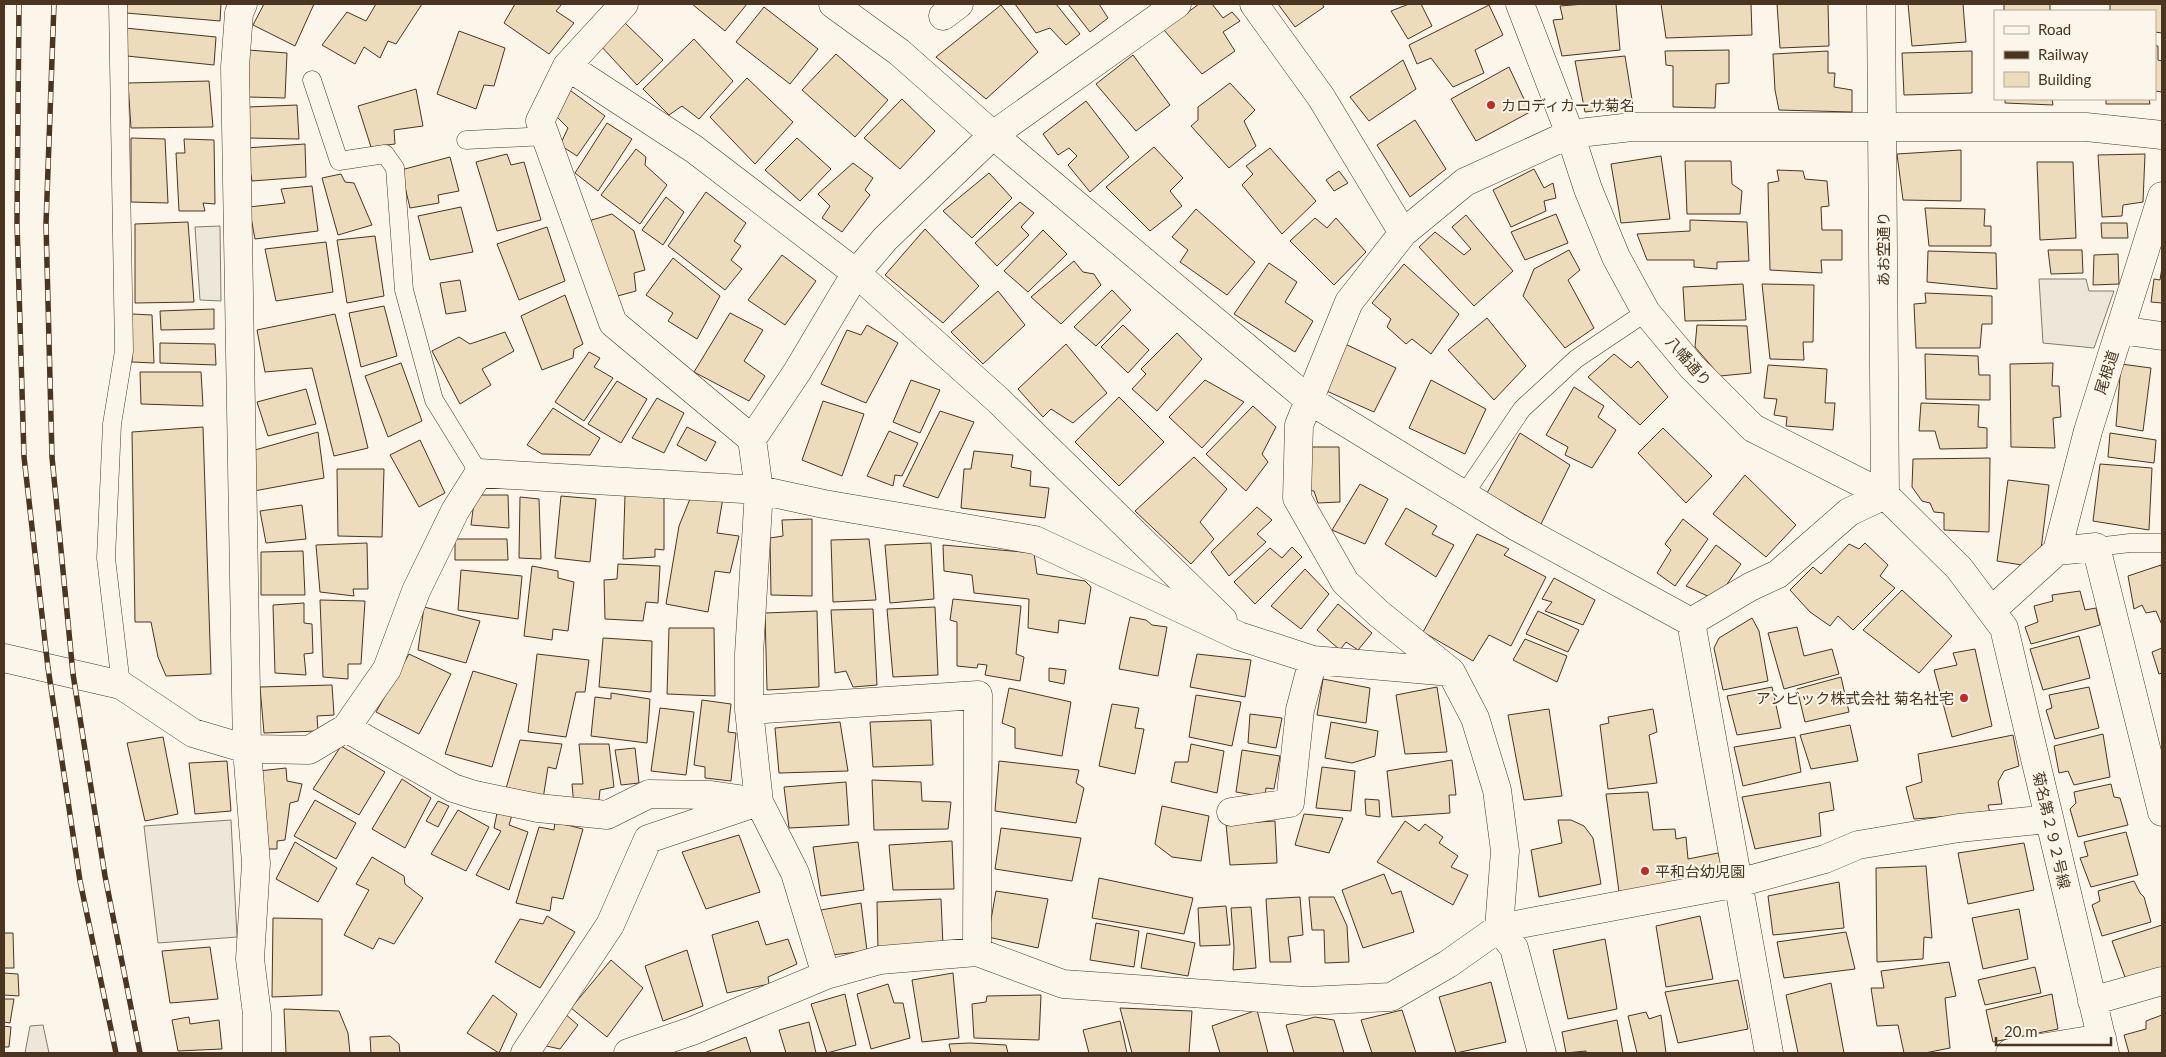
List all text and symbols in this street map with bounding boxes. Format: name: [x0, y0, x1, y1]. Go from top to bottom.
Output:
legend: [1994, 10, 2156, 100]
text: Road: [2038, 20, 2071, 38]
text: Railway: [2038, 45, 2089, 63]
text: Building: [2038, 70, 2091, 88]
place label: カロディカーサ菊名: [1501, 96, 1635, 114]
marker: カロディカーサ菊名: [1485, 99, 1497, 111]
street label: あお空通り: [1874, 211, 1892, 287]
street label: 八幡通り: [1663, 332, 1715, 390]
street label: 尾根道: [2090, 348, 2122, 396]
place label: アンビック株式会社 菊名社宅: [1756, 689, 1954, 707]
marker: アンビック株式会社 菊名社宅: [1958, 692, 1970, 704]
street label: 菊名第２９２号線: [2030, 770, 2074, 890]
place label: 平和台幼児園: [1655, 862, 1745, 880]
marker: 平和台幼児園: [1639, 865, 1651, 877]
scale bar: [1996, 1014, 2111, 1046]
text: 20 m: [2004, 1022, 2038, 1040]

